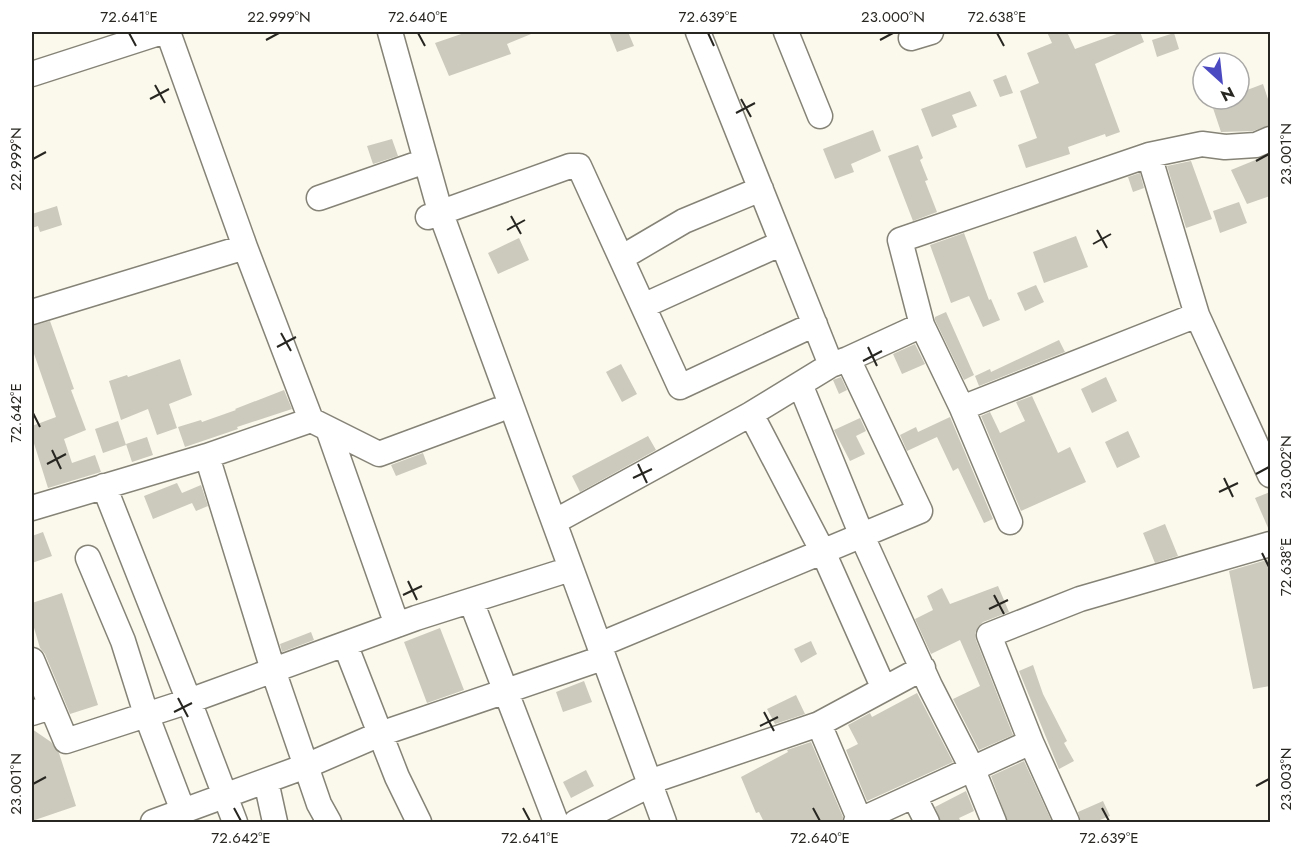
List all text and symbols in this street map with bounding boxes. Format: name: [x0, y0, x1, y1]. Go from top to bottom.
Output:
text: 72.641°E: [100, 6, 158, 28]
text: 22.999°N: [247, 6, 311, 28]
text: 72.640°E: [388, 6, 448, 28]
text: 72.639°E: [679, 6, 737, 28]
text: 23.000°N: [861, 6, 925, 28]
text: 72.638°E: [968, 6, 1026, 28]
north arrow: [1191, 51, 1251, 111]
text: N: [1217, 81, 1238, 107]
text: 23.001°N: [1275, 123, 1297, 185]
text: 22.999°N: [5, 127, 27, 191]
text: 72.642°E: [5, 383, 27, 443]
text: 23.002°N: [1275, 435, 1297, 499]
text: 72.638°E: [1275, 538, 1297, 596]
text: 23.003°N: [1275, 748, 1297, 811]
text: 23.001°N: [5, 753, 27, 815]
text: 72.642°E: [211, 827, 271, 849]
text: 72.641°E: [501, 827, 559, 849]
text: 72.640°E: [790, 827, 850, 849]
text: 72.639°E: [1080, 827, 1138, 849]

